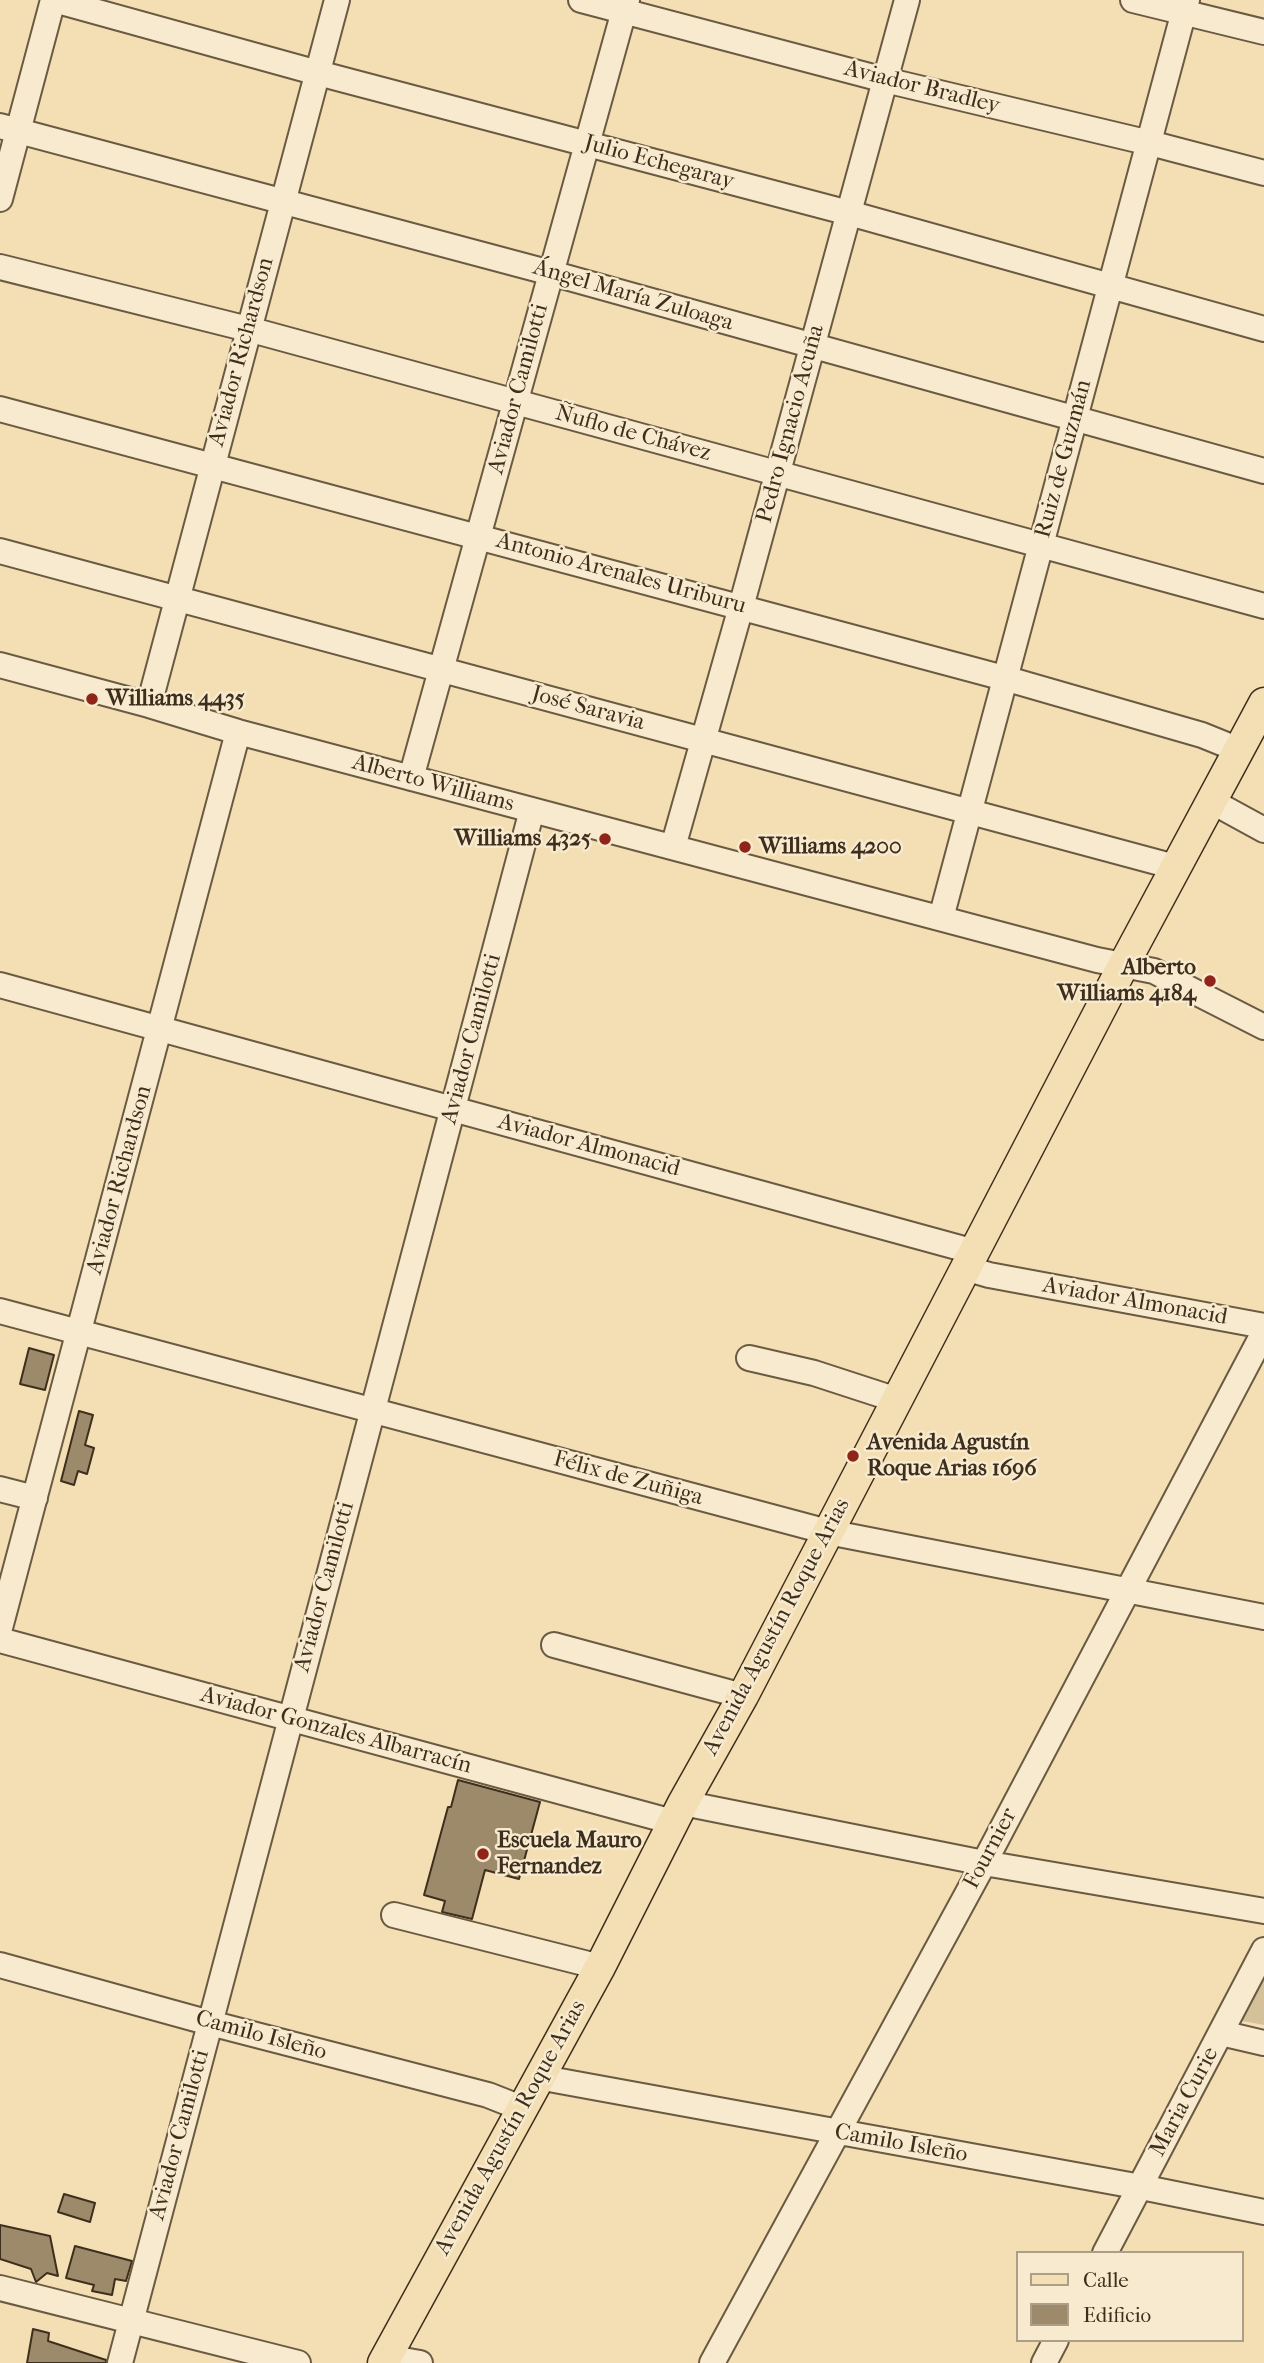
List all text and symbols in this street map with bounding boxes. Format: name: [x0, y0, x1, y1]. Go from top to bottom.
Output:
street label: Aviador Bradley: [841, 55, 1003, 121]
street label: Julio Echegaray: [581, 130, 737, 196]
street label: Ángel María Zuloaga: [530, 254, 736, 338]
street label: Aviador Richardson: [204, 255, 280, 449]
street label: Aviador Camilotti: [483, 301, 555, 477]
street label: Pedro Ignacio Acuña: [751, 322, 831, 526]
street label: Ruiz de Guzmán: [1030, 377, 1098, 541]
street label: Ñuflo de Chávez: [552, 400, 714, 468]
street label: Antonio Arenales Uriburu: [493, 527, 749, 621]
street label: José Saravia: [528, 681, 648, 737]
place label: Williams 4435: [106, 685, 245, 713]
marker: Williams 4435: [84, 691, 100, 707]
street label: Alberto Williams: [349, 749, 517, 819]
place label: Williams 4325: [454, 825, 591, 853]
marker: Williams 4325: [597, 831, 613, 847]
place label: Williams 4200: [759, 833, 902, 861]
marker: Williams 4200: [737, 839, 753, 855]
street label: Aviador Camilotti: [436, 951, 508, 1127]
place label: Alberto Williams 4184: [1057, 954, 1196, 1008]
marker: Alberto Williams 4184: [1202, 973, 1218, 989]
street label: Aviador Richardson: [82, 1083, 158, 1277]
street label: Aviador Almonacid: [495, 1108, 683, 1184]
street label: Aviador Almonacid: [1040, 1272, 1230, 1332]
place label: Avenida Agustín Roque Arias 1696: [867, 1429, 1037, 1483]
street label: Félix de Zuñiga: [550, 1446, 706, 1512]
marker: Avenida Agustín Roque Arias 1696: [845, 1448, 861, 1464]
street label: Avenida Agustín Roque Arias: [697, 1494, 857, 1760]
street label: Aviador Camilotti: [289, 1499, 361, 1675]
street label: Aviador Gonzales Albarracín: [198, 1682, 474, 1780]
street label: Fournier: [958, 1804, 1024, 1894]
place label: Escuela Mauro Fernandez: [497, 1827, 642, 1881]
marker: Escuela Mauro Fernandez: [475, 1846, 491, 1862]
street label: Avenida Agustín Roque Arias: [429, 1996, 593, 2260]
street label: Camilo Isleño: [192, 2005, 330, 2067]
street label: Maria Curie: [1145, 2042, 1225, 2162]
street label: Aviador Camilotti: [144, 2047, 216, 2223]
street label: Camilo Isleño: [832, 2119, 970, 2169]
legend: [1016, 2251, 1243, 2342]
text: Calle: [1083, 2268, 1129, 2292]
text: Edificio: [1083, 2303, 1151, 2327]

